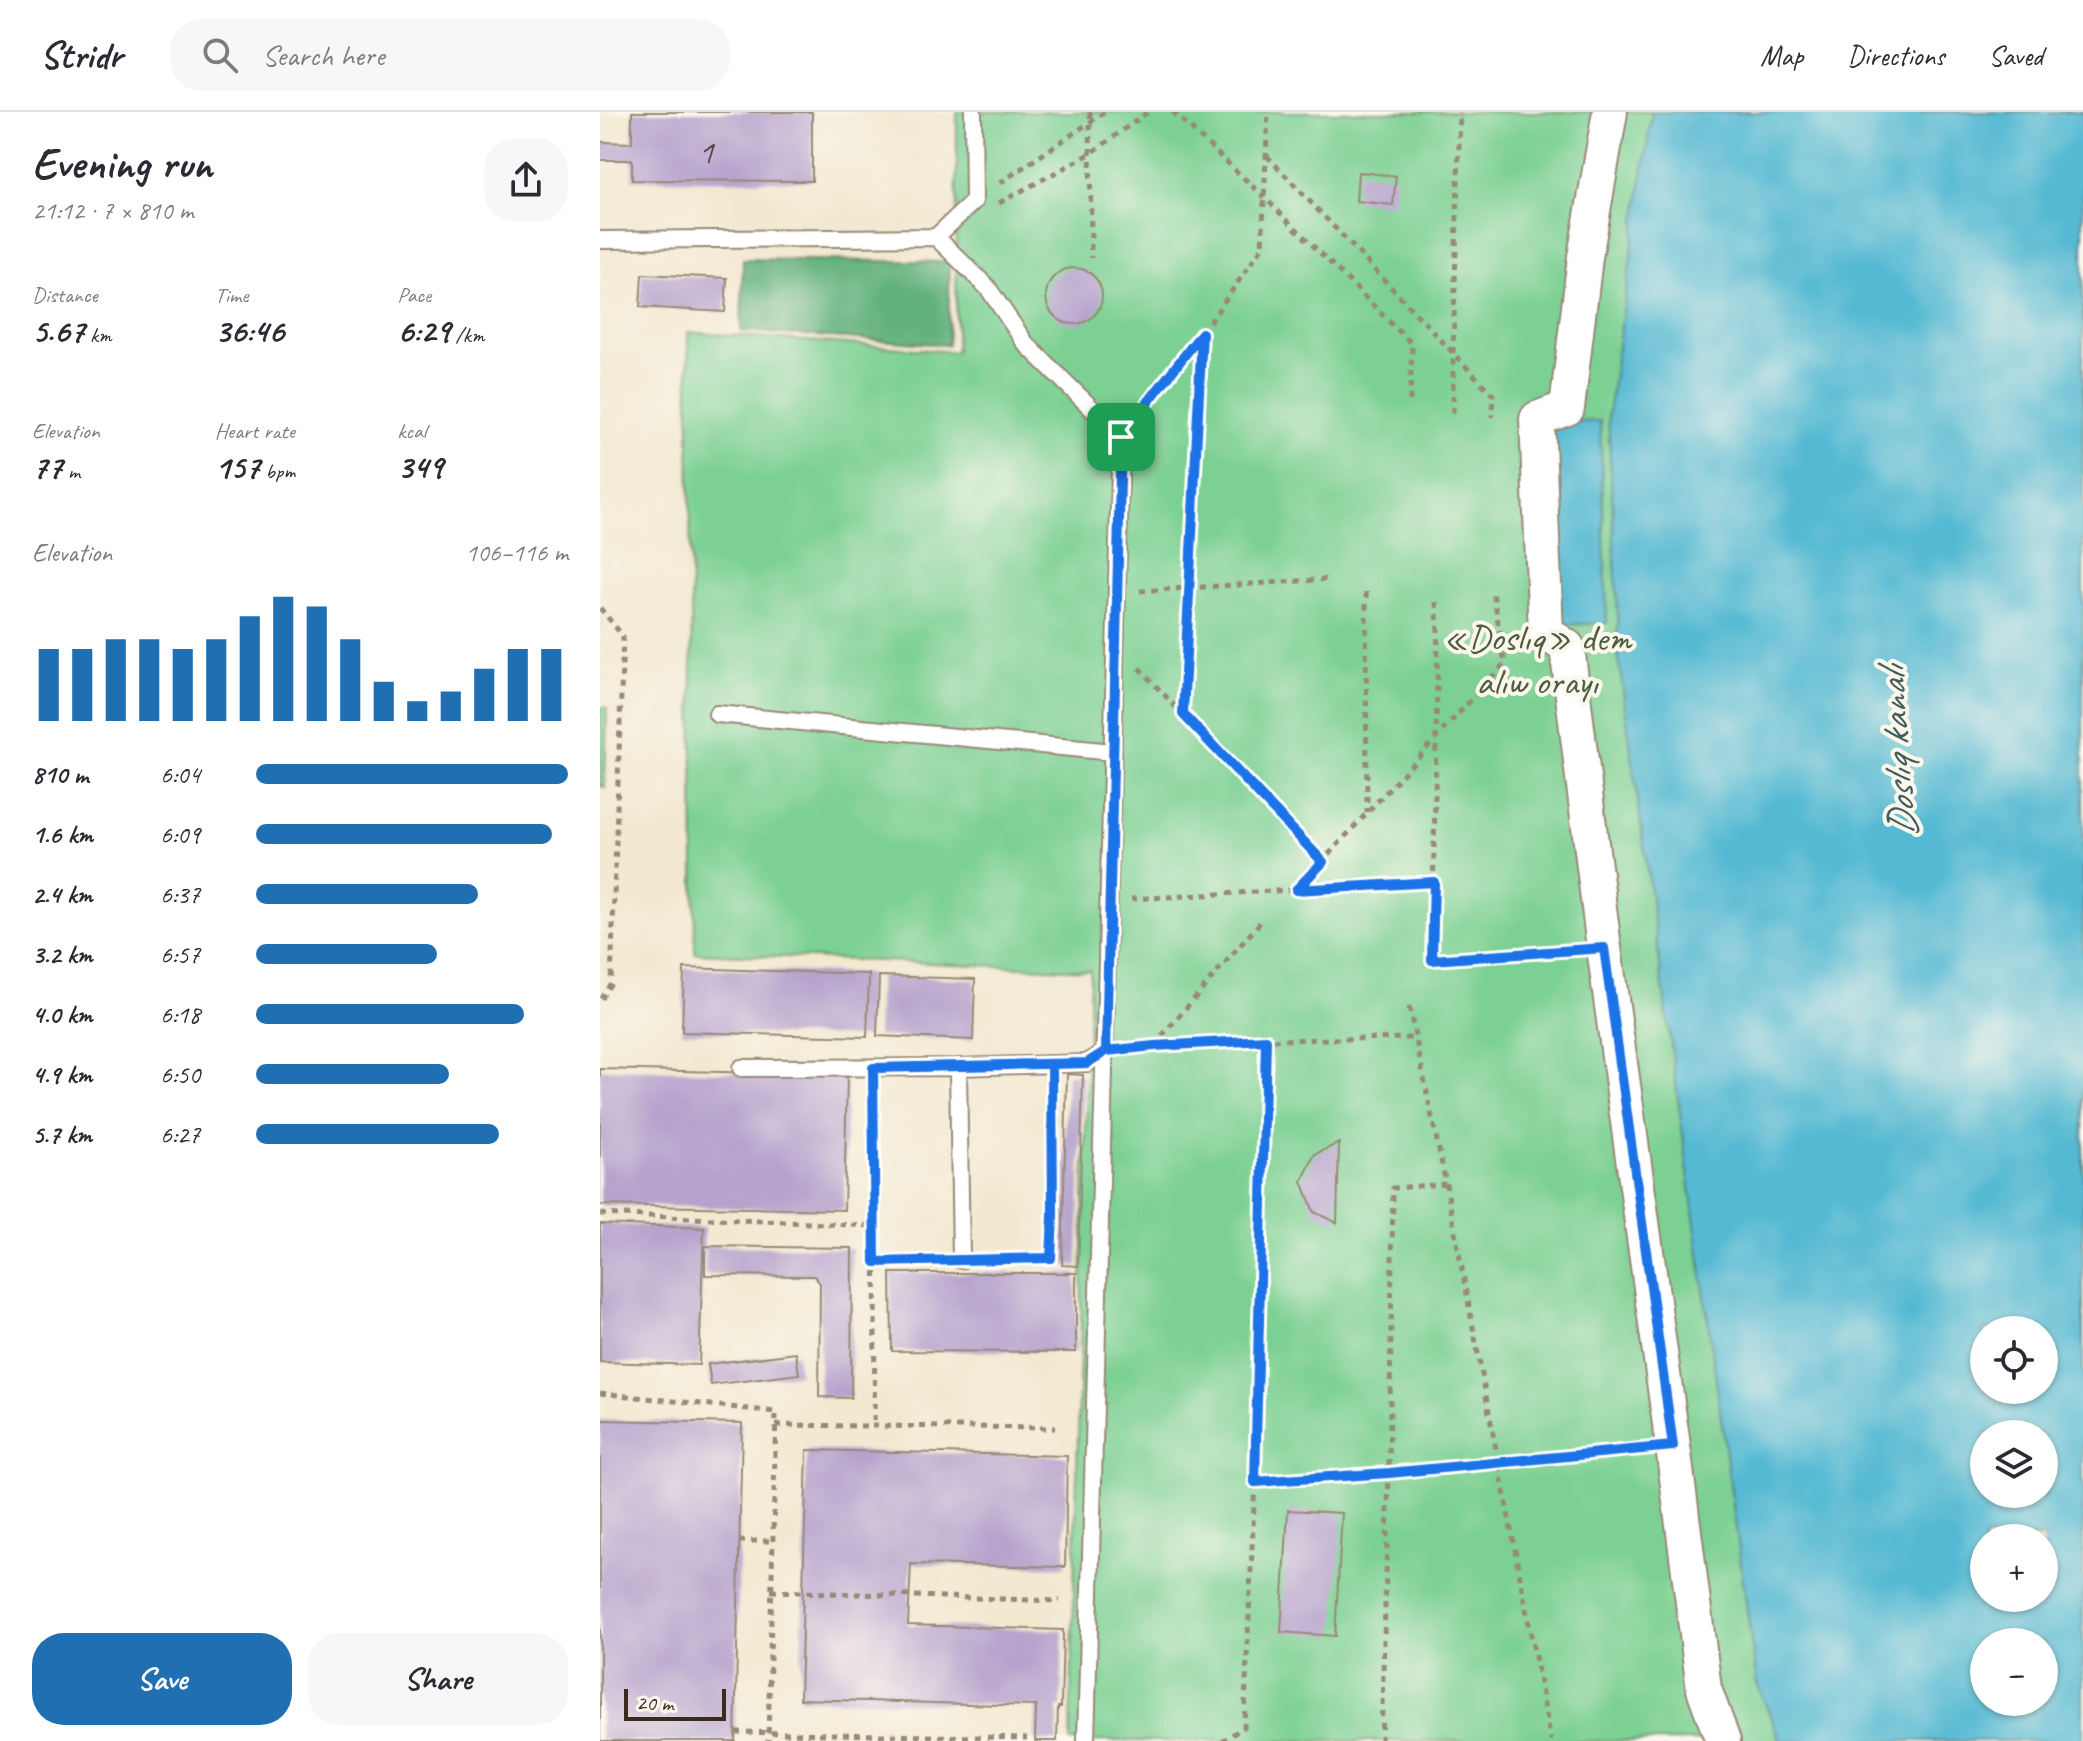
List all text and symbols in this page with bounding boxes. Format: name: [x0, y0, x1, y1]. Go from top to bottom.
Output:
search box: [170, 19, 730, 91]
text: Stridr: [40, 32, 122, 79]
icon: search: [198, 33, 242, 77]
text: Search here: [262, 36, 384, 74]
text: Map: [1760, 38, 1803, 73]
text: Directions: [1847, 38, 1945, 73]
text: Saved: [1989, 38, 2043, 73]
house number: 1: [698, 130, 715, 173]
text: Evening run: [32, 136, 212, 191]
button: share: [484, 138, 568, 222]
text: 21:12 · 7 × 810 m: [32, 194, 193, 227]
text: Distance: [32, 281, 98, 309]
text: Time: [215, 281, 248, 309]
text: Pace: [397, 281, 431, 309]
text: 5.67: [32, 309, 85, 352]
text: 36:46: [215, 309, 284, 352]
text: 6:29: [397, 309, 450, 352]
text: km: [85, 321, 112, 349]
text: /km: [450, 321, 484, 349]
pin: [1087, 403, 1155, 471]
icon: arrive: [1099, 415, 1143, 459]
text: Elevation: [32, 417, 100, 445]
text: Heart rate: [215, 417, 295, 445]
text: kcal: [397, 417, 426, 445]
text: 77: [32, 445, 62, 488]
text: 157: [215, 445, 260, 488]
text: 349: [397, 445, 443, 488]
text: m: [62, 457, 80, 485]
text: bpm: [260, 457, 295, 485]
text: Elevation: [32, 536, 112, 569]
text: 106–116 m: [465, 536, 568, 569]
park label: «Doslıq» dem alıw orayı: [1443, 614, 1634, 705]
water label: Doslıq kanalı: [1866, 659, 1928, 839]
text: 810 m: [32, 758, 88, 791]
text: 6:04: [160, 758, 200, 791]
text: 1.6 km: [32, 818, 93, 851]
text: 6:09: [160, 818, 200, 851]
text: 2.4 km: [32, 878, 92, 911]
text: 6:37: [160, 878, 200, 911]
text: 3.2 km: [32, 938, 92, 971]
text: 6:57: [160, 938, 200, 971]
text: 4.0 km: [32, 998, 92, 1031]
text: 6:18: [160, 998, 200, 1031]
text: 4.9 km: [32, 1058, 92, 1091]
text: 6:50: [160, 1058, 200, 1091]
text: 5.7 km: [32, 1118, 92, 1151]
text: 6:27: [160, 1118, 200, 1151]
map controls: [1970, 1316, 2058, 1716]
button: locate: [1970, 1316, 2058, 1404]
button: layers: [1970, 1420, 2058, 1508]
button: +: [1970, 1524, 2058, 1612]
button: −: [1970, 1628, 2058, 1716]
button: Save: [32, 1633, 292, 1725]
button: Share: [308, 1633, 568, 1725]
scale bar: [624, 1685, 726, 1721]
text: 20 m: [636, 1689, 673, 1717]

